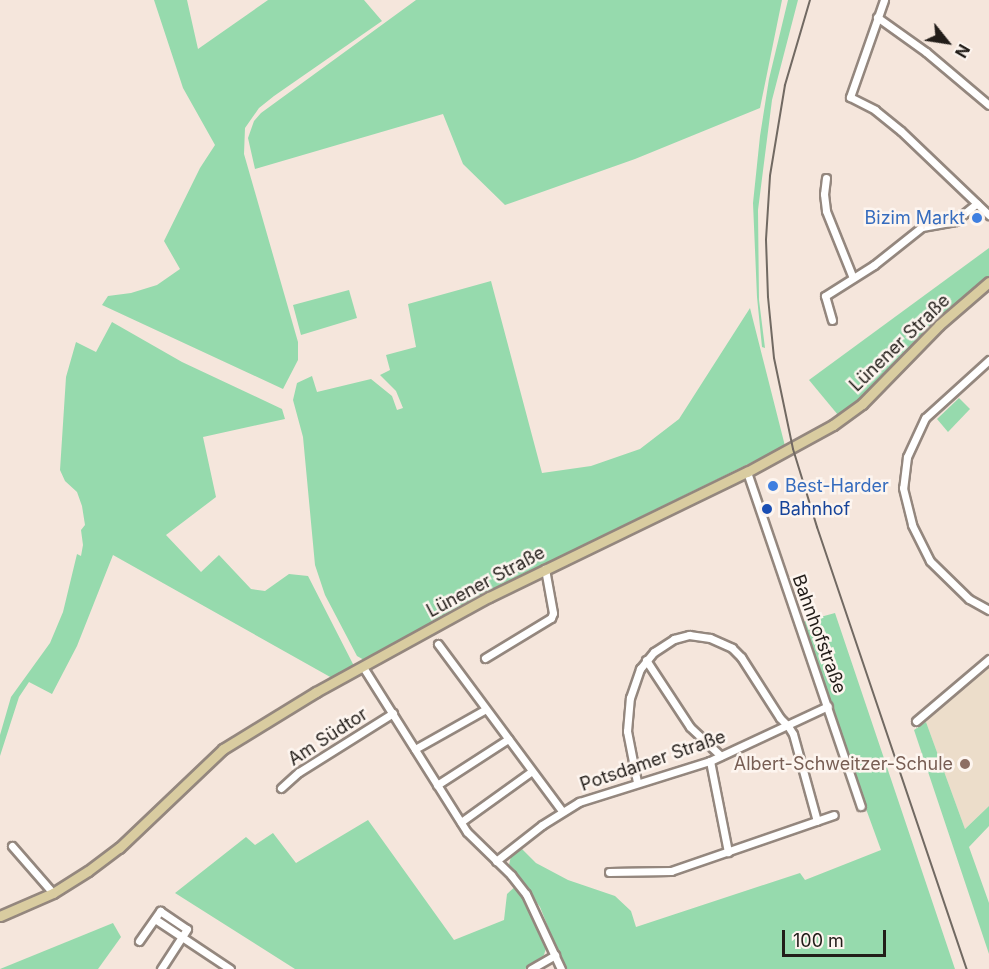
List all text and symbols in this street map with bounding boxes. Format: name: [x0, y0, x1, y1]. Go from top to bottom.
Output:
north arrow: [917, 12, 977, 72]
text: N: [951, 41, 974, 61]
place label: Bizim Markt: [865, 207, 965, 229]
marker: Bizim Markt: [970, 211, 984, 225]
street label: Lünener Straße: [845, 290, 955, 396]
place label: Best-Harder: [785, 475, 889, 497]
marker: Best-Harder: [766, 479, 780, 493]
place label: Bahnhof: [779, 498, 850, 520]
marker: Bahnhof: [760, 502, 774, 516]
street label: Lünener Straße: [423, 542, 549, 622]
street label: Bahnhofstraße: [788, 572, 850, 696]
street label: Am Südtor: [284, 703, 372, 771]
street label: Potsdamer Straße: [577, 726, 729, 796]
place label: Albert-Schweitzer-Schule: [734, 753, 953, 775]
marker: Albert-Schweitzer-Schule: [958, 757, 972, 771]
scale bar: [785, 918, 888, 956]
text: 100 m: [793, 930, 844, 951]

